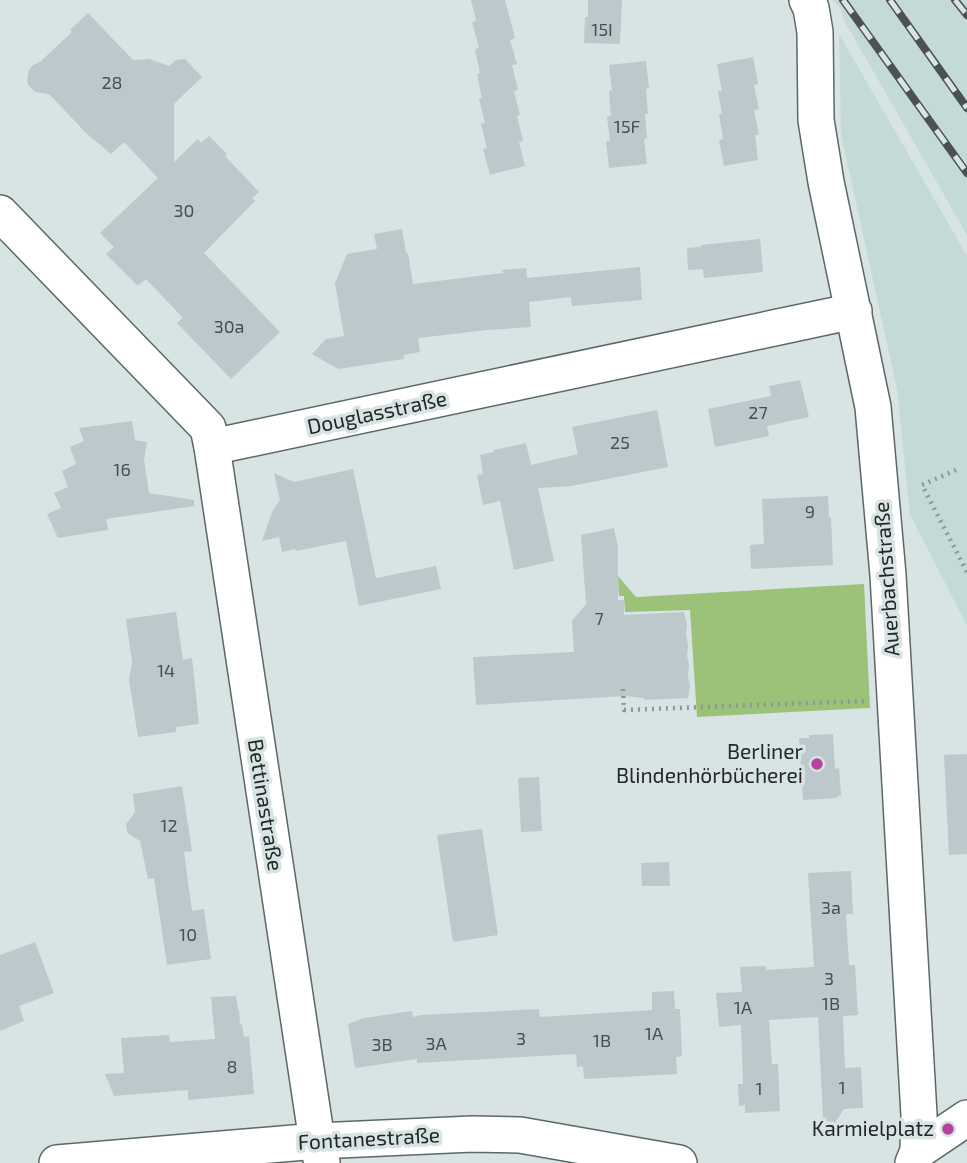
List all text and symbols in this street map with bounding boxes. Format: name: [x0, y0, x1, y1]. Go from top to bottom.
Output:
house number: 15I: [591, 18, 613, 40]
house number: 28: [101, 71, 123, 93]
house number: 15F: [614, 115, 641, 137]
house number: 30: [174, 199, 194, 221]
house number: 30a: [214, 315, 244, 337]
street label: Douglasstraße: [305, 385, 449, 439]
house number: 27: [748, 401, 768, 423]
house number: 25: [610, 431, 630, 453]
house number: 16: [113, 458, 131, 480]
house number: 9: [805, 500, 815, 522]
street label: Auerbachstraße: [868, 501, 903, 657]
house number: 7: [594, 607, 604, 629]
house number: 14: [157, 659, 175, 681]
street label: Bettinastraße: [244, 737, 289, 873]
place label: Berliner Blindenhörbücherei: [616, 738, 804, 787]
marker: Berliner Blindenhörbücherei: [809, 756, 825, 772]
house number: 12: [160, 814, 178, 836]
house number: 3a: [821, 896, 841, 918]
house number: 10: [179, 923, 197, 945]
house number: 3: [824, 967, 834, 989]
house number: 1B: [822, 992, 840, 1014]
house number: 1A: [734, 996, 753, 1018]
house number: 1A: [645, 1022, 664, 1044]
house number: 3: [516, 1027, 526, 1049]
house number: 1B: [593, 1029, 611, 1051]
house number: 3A: [425, 1032, 447, 1054]
house number: 3B: [371, 1033, 393, 1055]
house number: 8: [227, 1055, 237, 1077]
house number: 1: [838, 1076, 846, 1098]
house number: 1: [755, 1077, 763, 1099]
place label: Karmielplatz: [812, 1115, 934, 1140]
street label: Fontanestraße: [297, 1121, 441, 1154]
marker: Karmielplatz: [940, 1121, 956, 1137]

